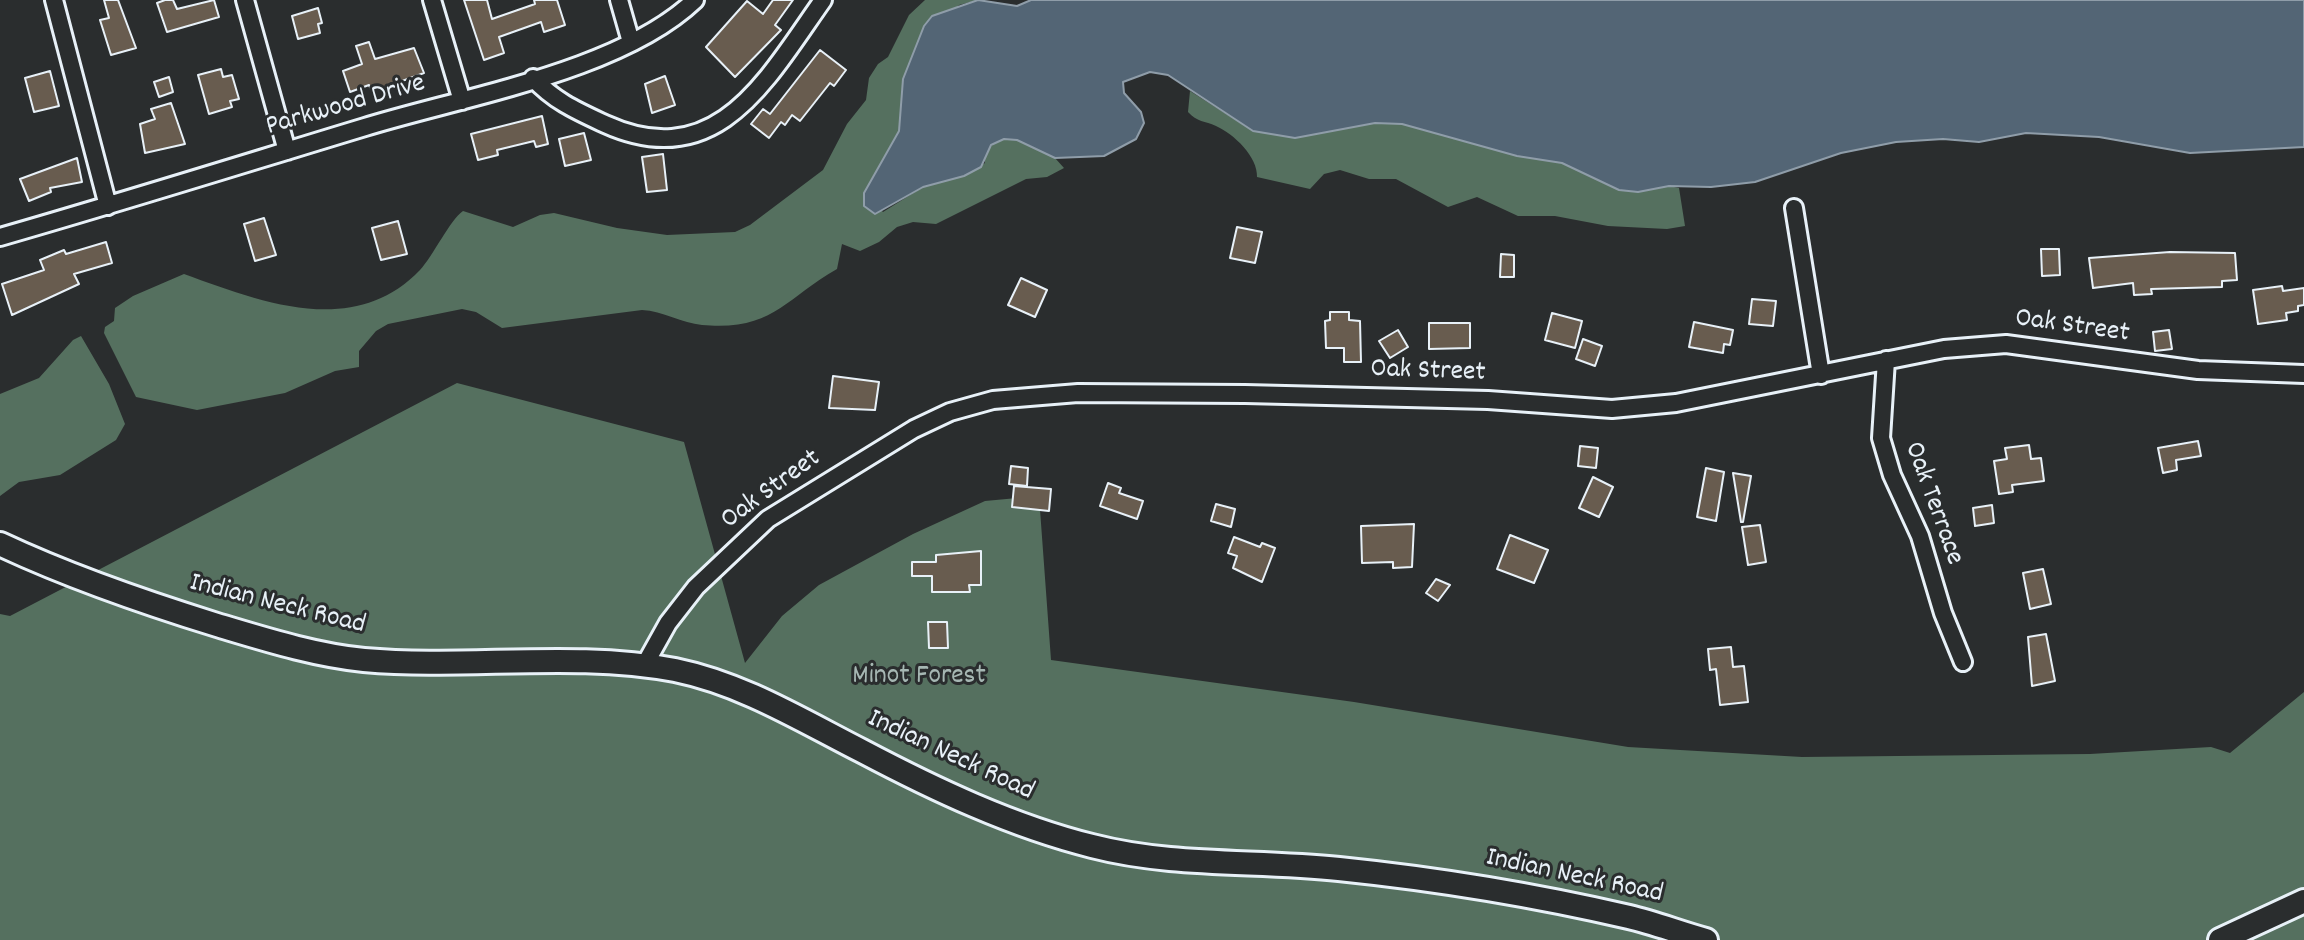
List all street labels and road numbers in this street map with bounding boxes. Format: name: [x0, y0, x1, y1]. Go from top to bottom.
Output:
street label: Parkwood Drive: [262, 68, 430, 146]
street label: Oak Street: [2013, 303, 2131, 353]
street label: Oak Street: [1370, 354, 1486, 392]
street label: Oak Terrace: [1894, 438, 1970, 570]
street label: Oak Street: [716, 444, 828, 538]
street label: Indian Neck Road: [186, 568, 368, 644]
street label: Indian Neck Road: [861, 704, 1039, 810]
street label: Indian Neck Road: [1482, 843, 1666, 913]

